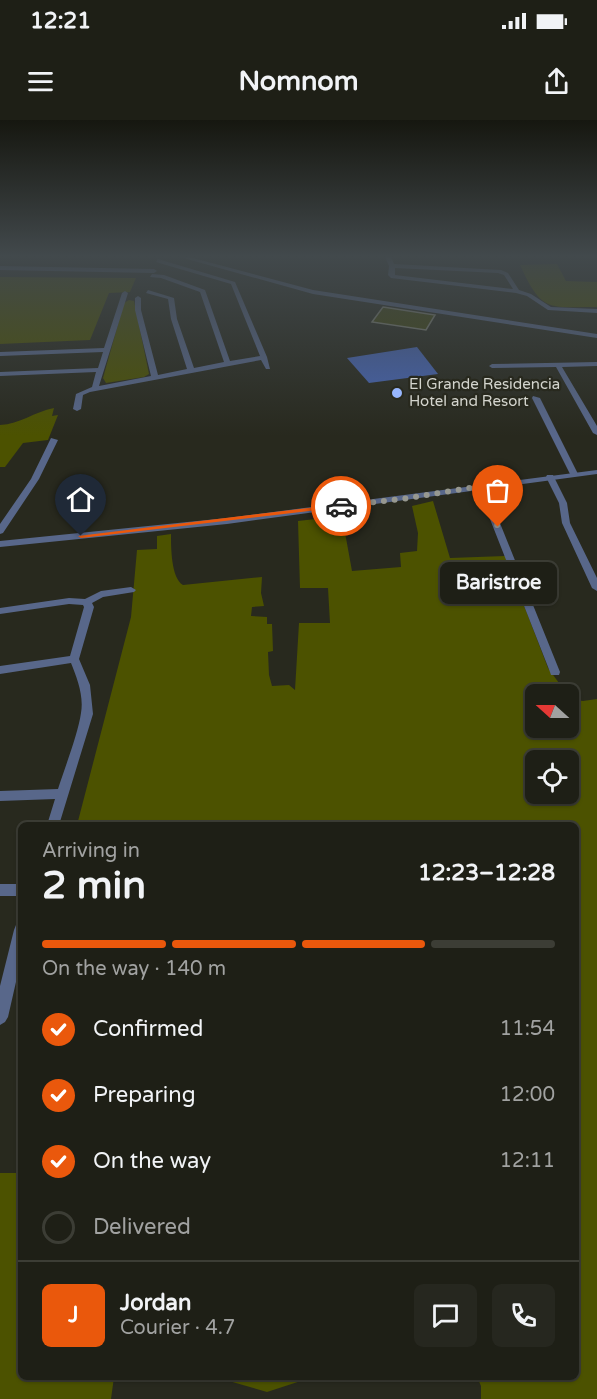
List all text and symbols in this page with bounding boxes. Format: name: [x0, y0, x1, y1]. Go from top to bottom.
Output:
text: 12:21: [30, 8, 91, 34]
icon: menu: [24, 65, 57, 98]
text: Nomnom: [238, 65, 359, 98]
icon: share: [540, 65, 573, 98]
place label: El Grande Residencia Hotel and Resort: [409, 375, 560, 410]
marker: El Grande Residencia Hotel and Resort: [390, 386, 404, 400]
pin: [472, 465, 523, 527]
pin: [55, 474, 106, 536]
icon: bag: [481, 474, 514, 507]
courier: [311, 476, 371, 536]
icon: home: [64, 483, 97, 516]
icon: car: [325, 490, 358, 523]
callout: Baristroe: [440, 563, 556, 605]
text: Baristroe: [456, 571, 541, 595]
north arrow: [525, 684, 579, 738]
map controls: [525, 684, 579, 804]
button: locate: [525, 750, 579, 804]
text: Arriving in: [42, 839, 140, 863]
text: 12:23–12:28: [418, 860, 555, 886]
text: 2 min: [42, 862, 146, 909]
text: On the way · 140 m: [42, 957, 226, 981]
icon: check: [42, 1013, 75, 1046]
text: Confirmed: [93, 1016, 203, 1042]
text: 11:54: [500, 1017, 555, 1041]
icon: check: [42, 1079, 75, 1112]
text: Preparing: [93, 1082, 196, 1108]
text: 12:00: [500, 1083, 555, 1107]
icon: check: [42, 1145, 75, 1178]
text: On the way: [93, 1148, 211, 1174]
text: 12:11: [500, 1149, 555, 1173]
text: Delivered: [93, 1214, 191, 1240]
button: chat: [414, 1284, 477, 1347]
button: phone: [492, 1284, 555, 1347]
text: Jordan: [120, 1290, 191, 1316]
text: J: [68, 1302, 79, 1328]
text: Courier · 4.7: [120, 1316, 235, 1340]

